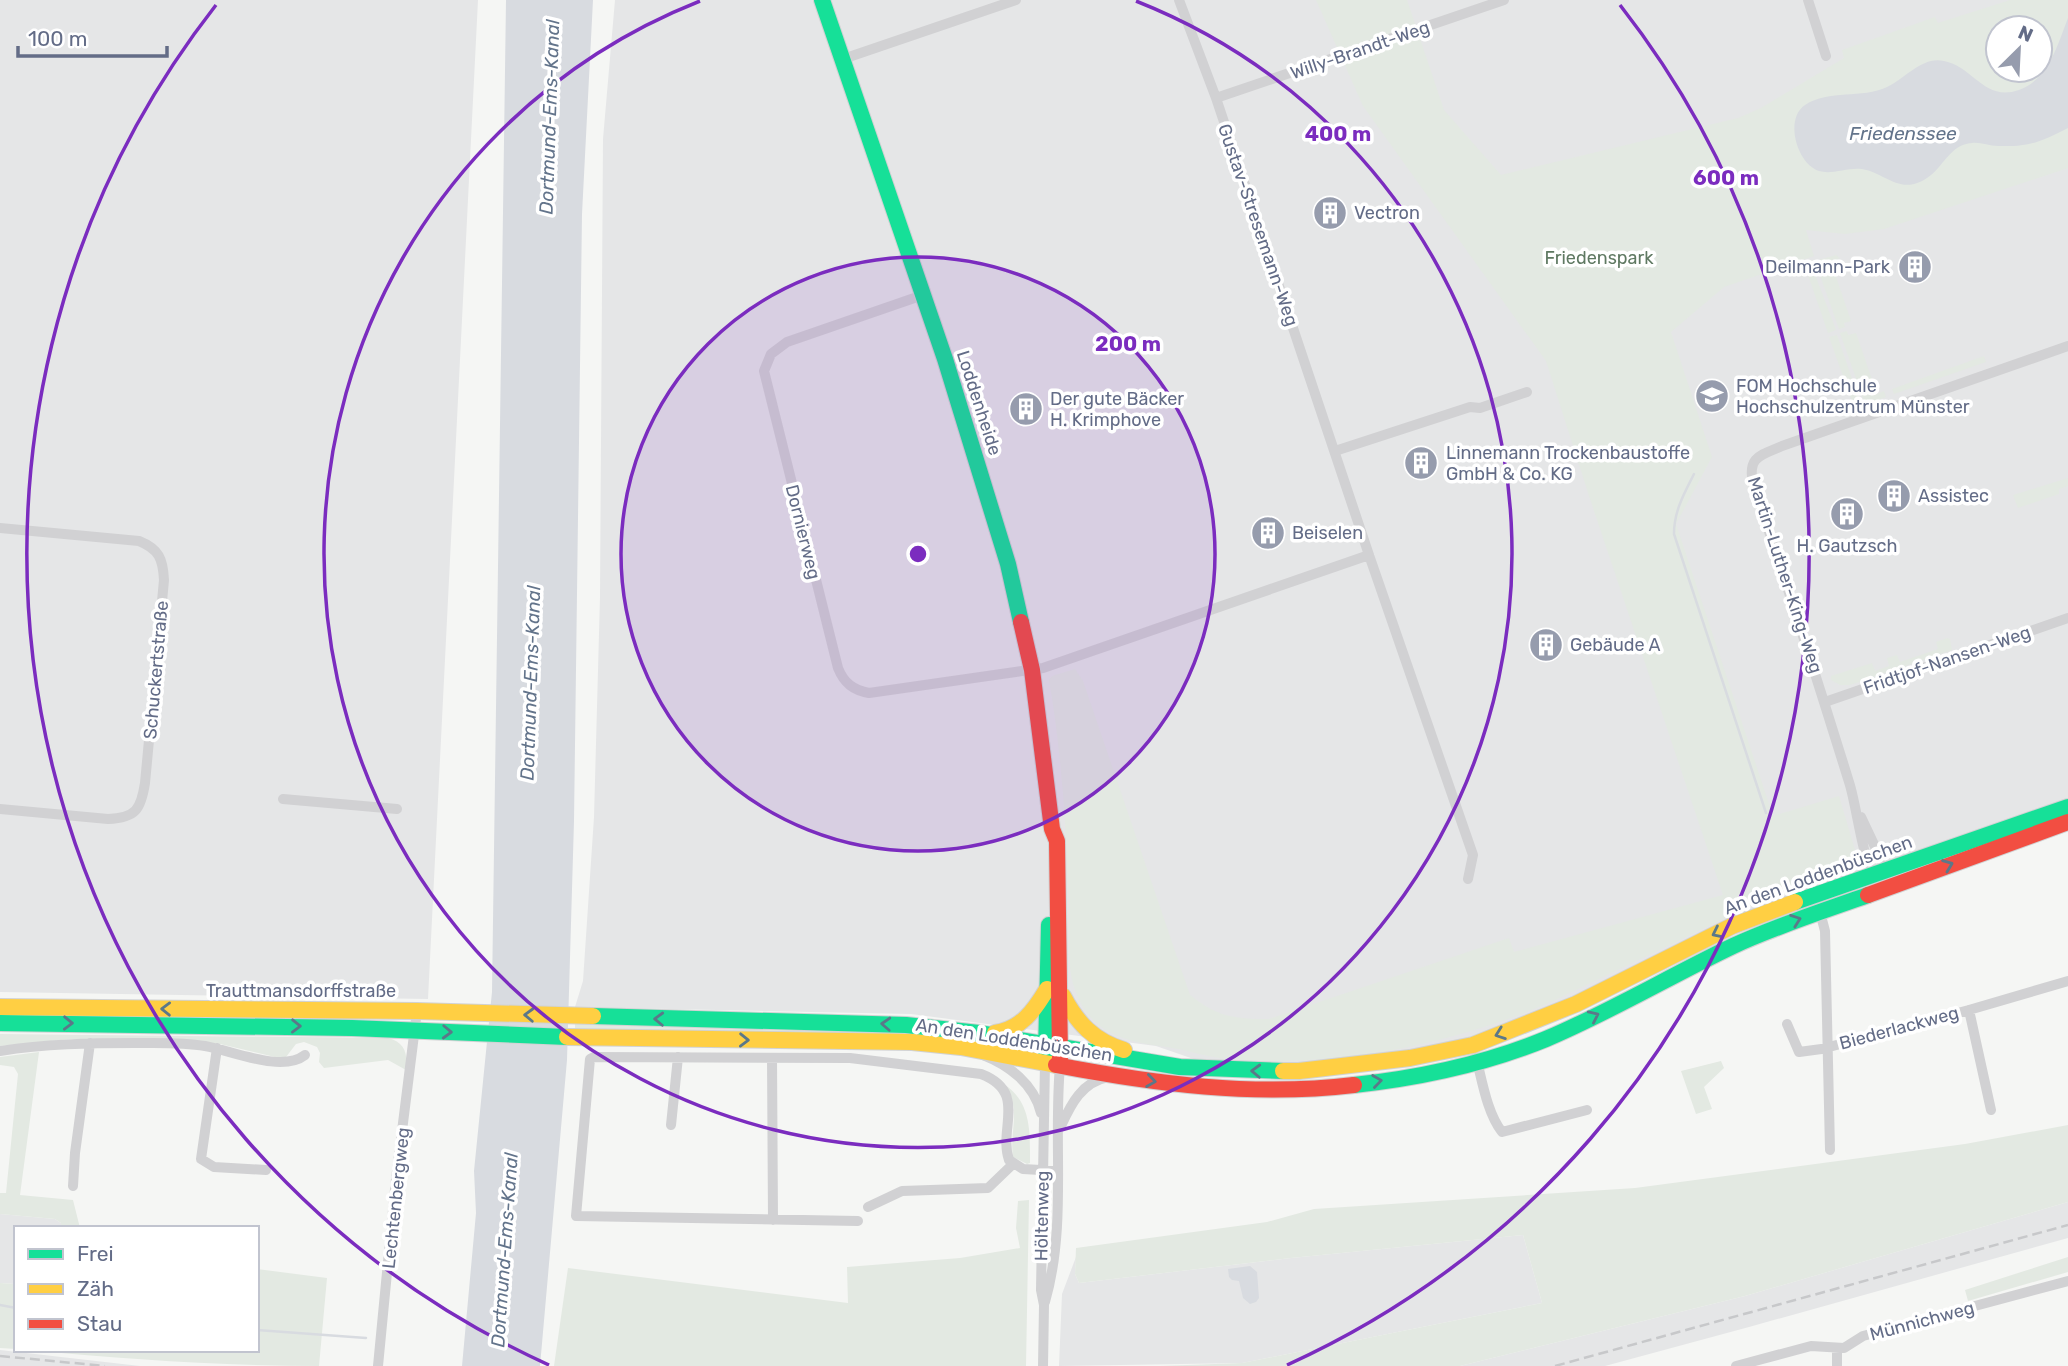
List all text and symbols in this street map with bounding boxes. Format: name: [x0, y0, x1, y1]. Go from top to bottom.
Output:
scale bar: [18, 14, 166, 58]
north arrow: [1984, 14, 2054, 84]
street label: Willy-Brandt-Weg: [1287, 16, 1433, 84]
water label: Dortmund-Ems-Kanal: [535, 19, 564, 215]
text: N: [2015, 21, 2037, 47]
text: 100 m: [28, 26, 87, 51]
street label: Gustav-Stresemann-Weg: [1213, 121, 1303, 329]
text: 400 m: [1305, 121, 1371, 146]
water label: Friedenssee: [1849, 122, 1957, 145]
text: 600 m: [1693, 165, 1759, 190]
building icon: Vectron: [1311, 194, 1349, 232]
place label: Vectron: [1354, 202, 1420, 224]
park label: Friedenspark: [1544, 247, 1654, 269]
building icon: Deilmann-Park: [1896, 248, 1934, 286]
place label: Deilmann-Park: [1765, 256, 1891, 278]
text: 200 m: [1095, 331, 1161, 356]
street label: Loddenheide: [952, 348, 1006, 458]
place label: FOM Hochschule Hochschulzentrum Münster: [1736, 375, 1970, 418]
school or university icon: FOM Hochschule Hochschulzentrum Münster: [1693, 377, 1731, 415]
place label: Der gute Bäcker H. Krimphove: [1050, 388, 1184, 431]
building icon: Der gute Bäcker H. Krimphove: [1007, 390, 1045, 428]
place label: Linnemann Trockenbaustoffe GmbH & Co. KG: [1446, 442, 1690, 485]
building icon: Linnemann Trockenbaustoffe GmbH & Co. KG: [1402, 444, 1440, 482]
street label: Martin-Luther-King-Weg: [1743, 474, 1827, 676]
building icon: Assistec: [1875, 477, 1913, 515]
street label: Dornierweg: [781, 482, 825, 582]
place label: Assistec: [1918, 485, 1989, 507]
building icon: H. Gautzsch: [1828, 495, 1866, 533]
building icon: Beiselen: [1249, 514, 1287, 552]
place label: Beiselen: [1292, 522, 1363, 544]
place label: H. Gautzsch: [1797, 535, 1897, 557]
centre of rings: [906, 542, 930, 566]
water label: Dortmund-Ems-Kanal: [516, 585, 545, 781]
street label: Schuckertstraße: [139, 600, 173, 740]
street label: Fridtjof-Nansen-Weg: [1860, 621, 2034, 699]
building icon: Gebäude A: [1527, 626, 1565, 664]
place label: Gebäude A: [1570, 634, 1661, 656]
street label: An den Loddenbüschen: [1721, 831, 1915, 919]
one-way arrow: [1942, 859, 1954, 873]
one-way arrow: [1789, 914, 1801, 928]
one-way arrow: [1712, 925, 1724, 939]
street label: Trauttmansdorffstraße: [206, 980, 396, 1002]
one-way arrow: [160, 1001, 170, 1017]
street label: Biederlackweg: [1837, 1002, 1961, 1054]
one-way arrow: [523, 1007, 534, 1022]
one-way arrow: [1587, 1010, 1599, 1024]
one-way arrow: [653, 1011, 664, 1027]
street label: An den Loddenbüschen: [914, 1014, 1114, 1066]
one-way arrow: [63, 1015, 74, 1031]
one-way arrow: [881, 1017, 892, 1032]
one-way arrow: [290, 1019, 301, 1034]
one-way arrow: [442, 1024, 453, 1039]
one-way arrow: [1495, 1026, 1507, 1040]
one-way arrow: [739, 1032, 750, 1047]
one-way arrow: [1251, 1063, 1261, 1079]
one-way arrow: [1145, 1073, 1157, 1088]
one-way arrow: [1372, 1074, 1383, 1089]
street label: Lechtenbergweg: [378, 1126, 414, 1270]
water label: Dortmund-Ems-Kanal: [486, 1152, 523, 1348]
street label: Höltenweg: [1030, 1171, 1054, 1261]
legend: [14, 1226, 259, 1352]
text: Frei: [77, 1241, 114, 1266]
text: Zäh: [77, 1276, 114, 1301]
street label: Münnichweg: [1867, 1297, 1977, 1345]
text: Stau: [77, 1311, 123, 1336]

